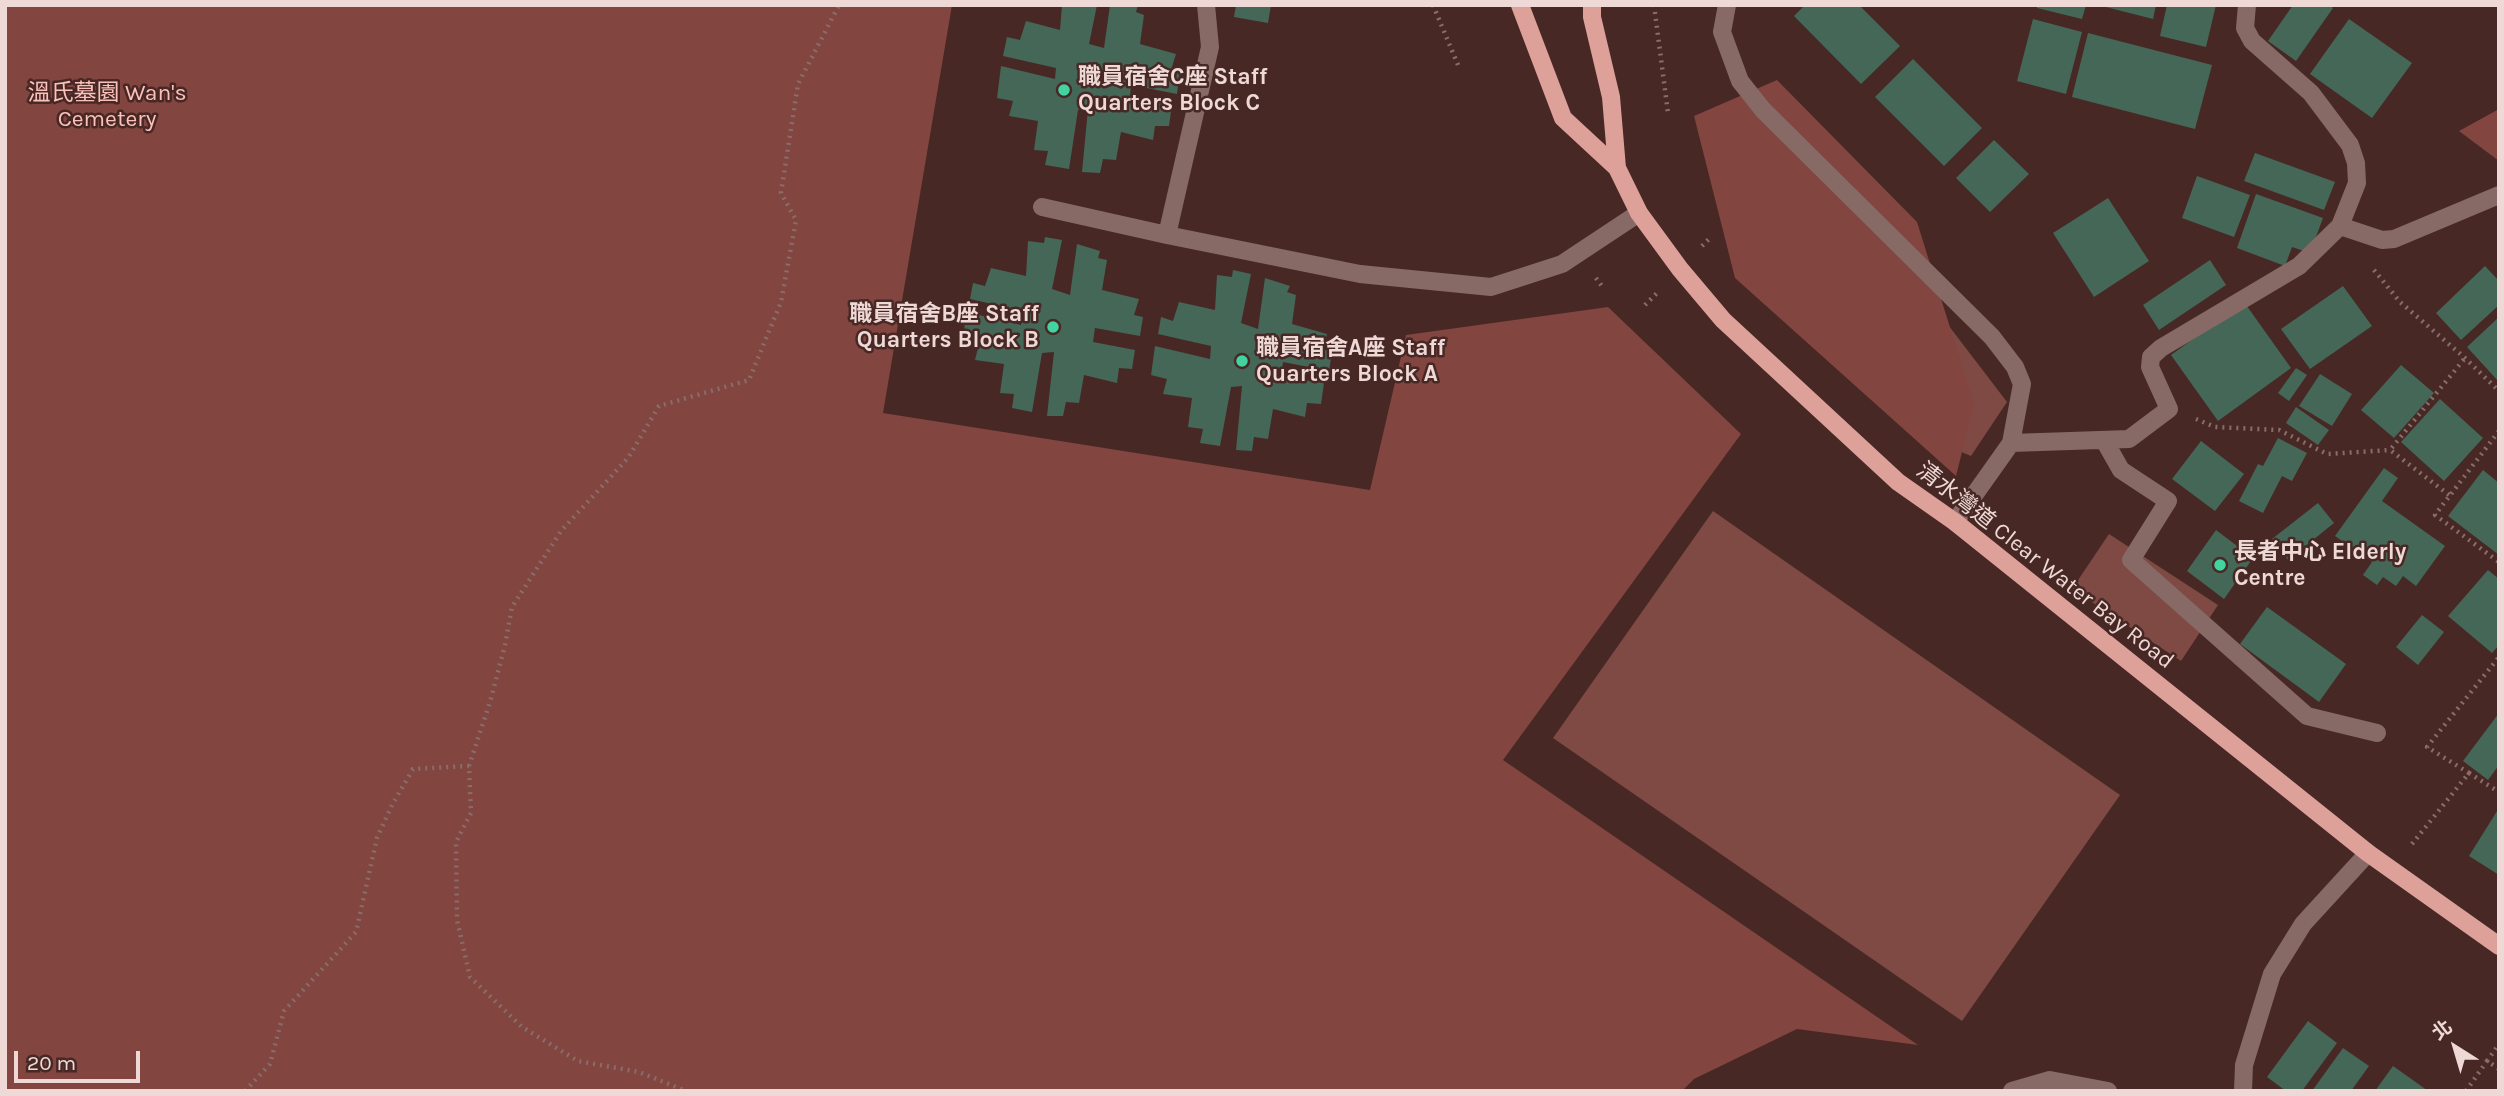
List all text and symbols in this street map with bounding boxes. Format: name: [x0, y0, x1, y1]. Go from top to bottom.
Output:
place label: 職員宿舍C座 Staff Quarters Block C: [1078, 63, 1267, 117]
park label: 溫氏墓園 Wan's Cemetery: [27, 79, 187, 133]
marker: 職員宿舍C座 Staff Quarters Block C: [1056, 82, 1072, 98]
place label: 職員宿舍B座 Staff Quarters Block B: [849, 300, 1039, 354]
marker: 職員宿舍B座 Staff Quarters Block B: [1045, 319, 1061, 335]
place label: 職員宿舍A座 Staff Quarters Block A: [1256, 334, 1445, 388]
marker: 職員宿舍A座 Staff Quarters Block A: [1234, 353, 1250, 369]
street label: 清水灣道 Clear Water Bay Road: [1911, 457, 2179, 675]
place label: 長者中心 Elderly Centre: [2234, 538, 2406, 592]
marker: 長者中心 Elderly Centre: [2212, 557, 2228, 573]
north arrow: [2420, 1012, 2490, 1082]
text: 北: [2428, 1016, 2457, 1045]
scale bar: [18, 1036, 144, 1080]
text: 20 m: [27, 1051, 76, 1075]

